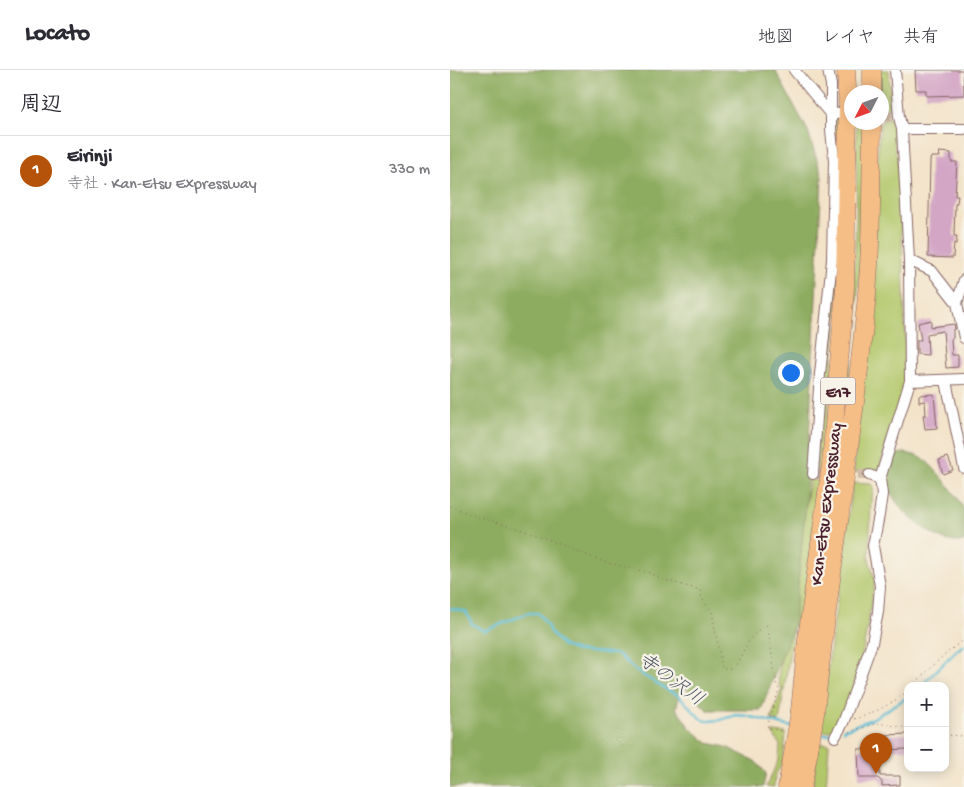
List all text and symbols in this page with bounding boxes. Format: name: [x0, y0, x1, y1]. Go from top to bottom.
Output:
text: Locato: [25, 20, 90, 49]
text: 地図: [758, 28, 794, 49]
text: レイヤ: [822, 28, 875, 49]
text: 共有: [903, 28, 939, 49]
north arrow: [844, 85, 889, 130]
text: 周辺: [20, 94, 62, 119]
text: Eirinji: [67, 146, 112, 169]
text: 1: [33, 161, 39, 180]
text: 330 m: [389, 161, 430, 180]
text: 寺社 · Kan-Etsu Expressway: [67, 176, 257, 195]
your location: [778, 360, 804, 386]
road number: E17: [820, 378, 856, 404]
street label: Kan-Etsu Expressway: [807, 422, 848, 587]
water label: 寺の沢川: [632, 648, 708, 712]
map controls: [904, 682, 949, 772]
button: +: [904, 682, 949, 727]
button: −: [904, 727, 949, 772]
pin: 1: [860, 733, 892, 774]

